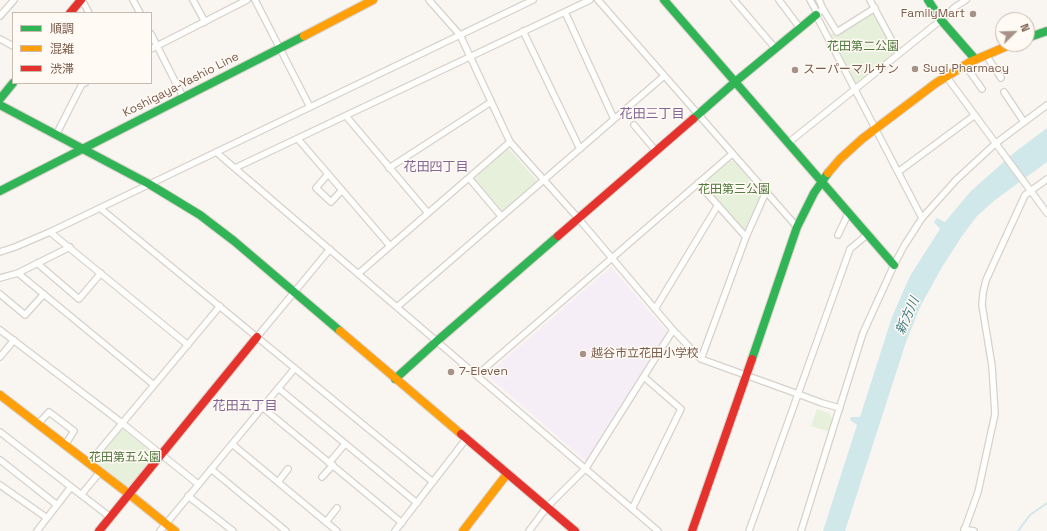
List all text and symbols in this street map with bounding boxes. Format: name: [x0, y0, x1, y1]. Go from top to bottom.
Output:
place label: FamilyMart: [901, 7, 965, 21]
marker: FamilyMart: [968, 9, 978, 19]
legend: [12, 12, 152, 84]
north arrow: [995, 12, 1035, 52]
text: 順調: [50, 21, 74, 37]
text: N: [1017, 22, 1033, 34]
park label: 花田第二公園: [827, 40, 899, 54]
text: 混雑: [50, 41, 74, 57]
street label: Koshigaya-Yashio Line: [121, 49, 241, 121]
text: 渋滞: [50, 61, 74, 77]
place label: Sugi Pharmacy: [923, 62, 1009, 76]
place label: スーパーマルサン: [803, 63, 899, 77]
marker: Sugi Pharmacy: [910, 64, 920, 74]
marker: スーパーマルサン: [790, 65, 800, 75]
district label: 花田三丁目: [620, 106, 684, 122]
district label: 花田四丁目: [404, 159, 468, 175]
park label: 花田第三公園: [698, 183, 770, 197]
water label: 新方川: [893, 295, 923, 337]
place label: 越谷市立花田小学校: [591, 347, 699, 361]
marker: 越谷市立花田小学校: [578, 349, 588, 359]
place label: 7-Eleven: [459, 365, 508, 379]
marker: 7-Eleven: [446, 367, 456, 377]
district label: 花田五丁目: [213, 398, 277, 414]
park label: 花田第五公園: [89, 451, 161, 465]

